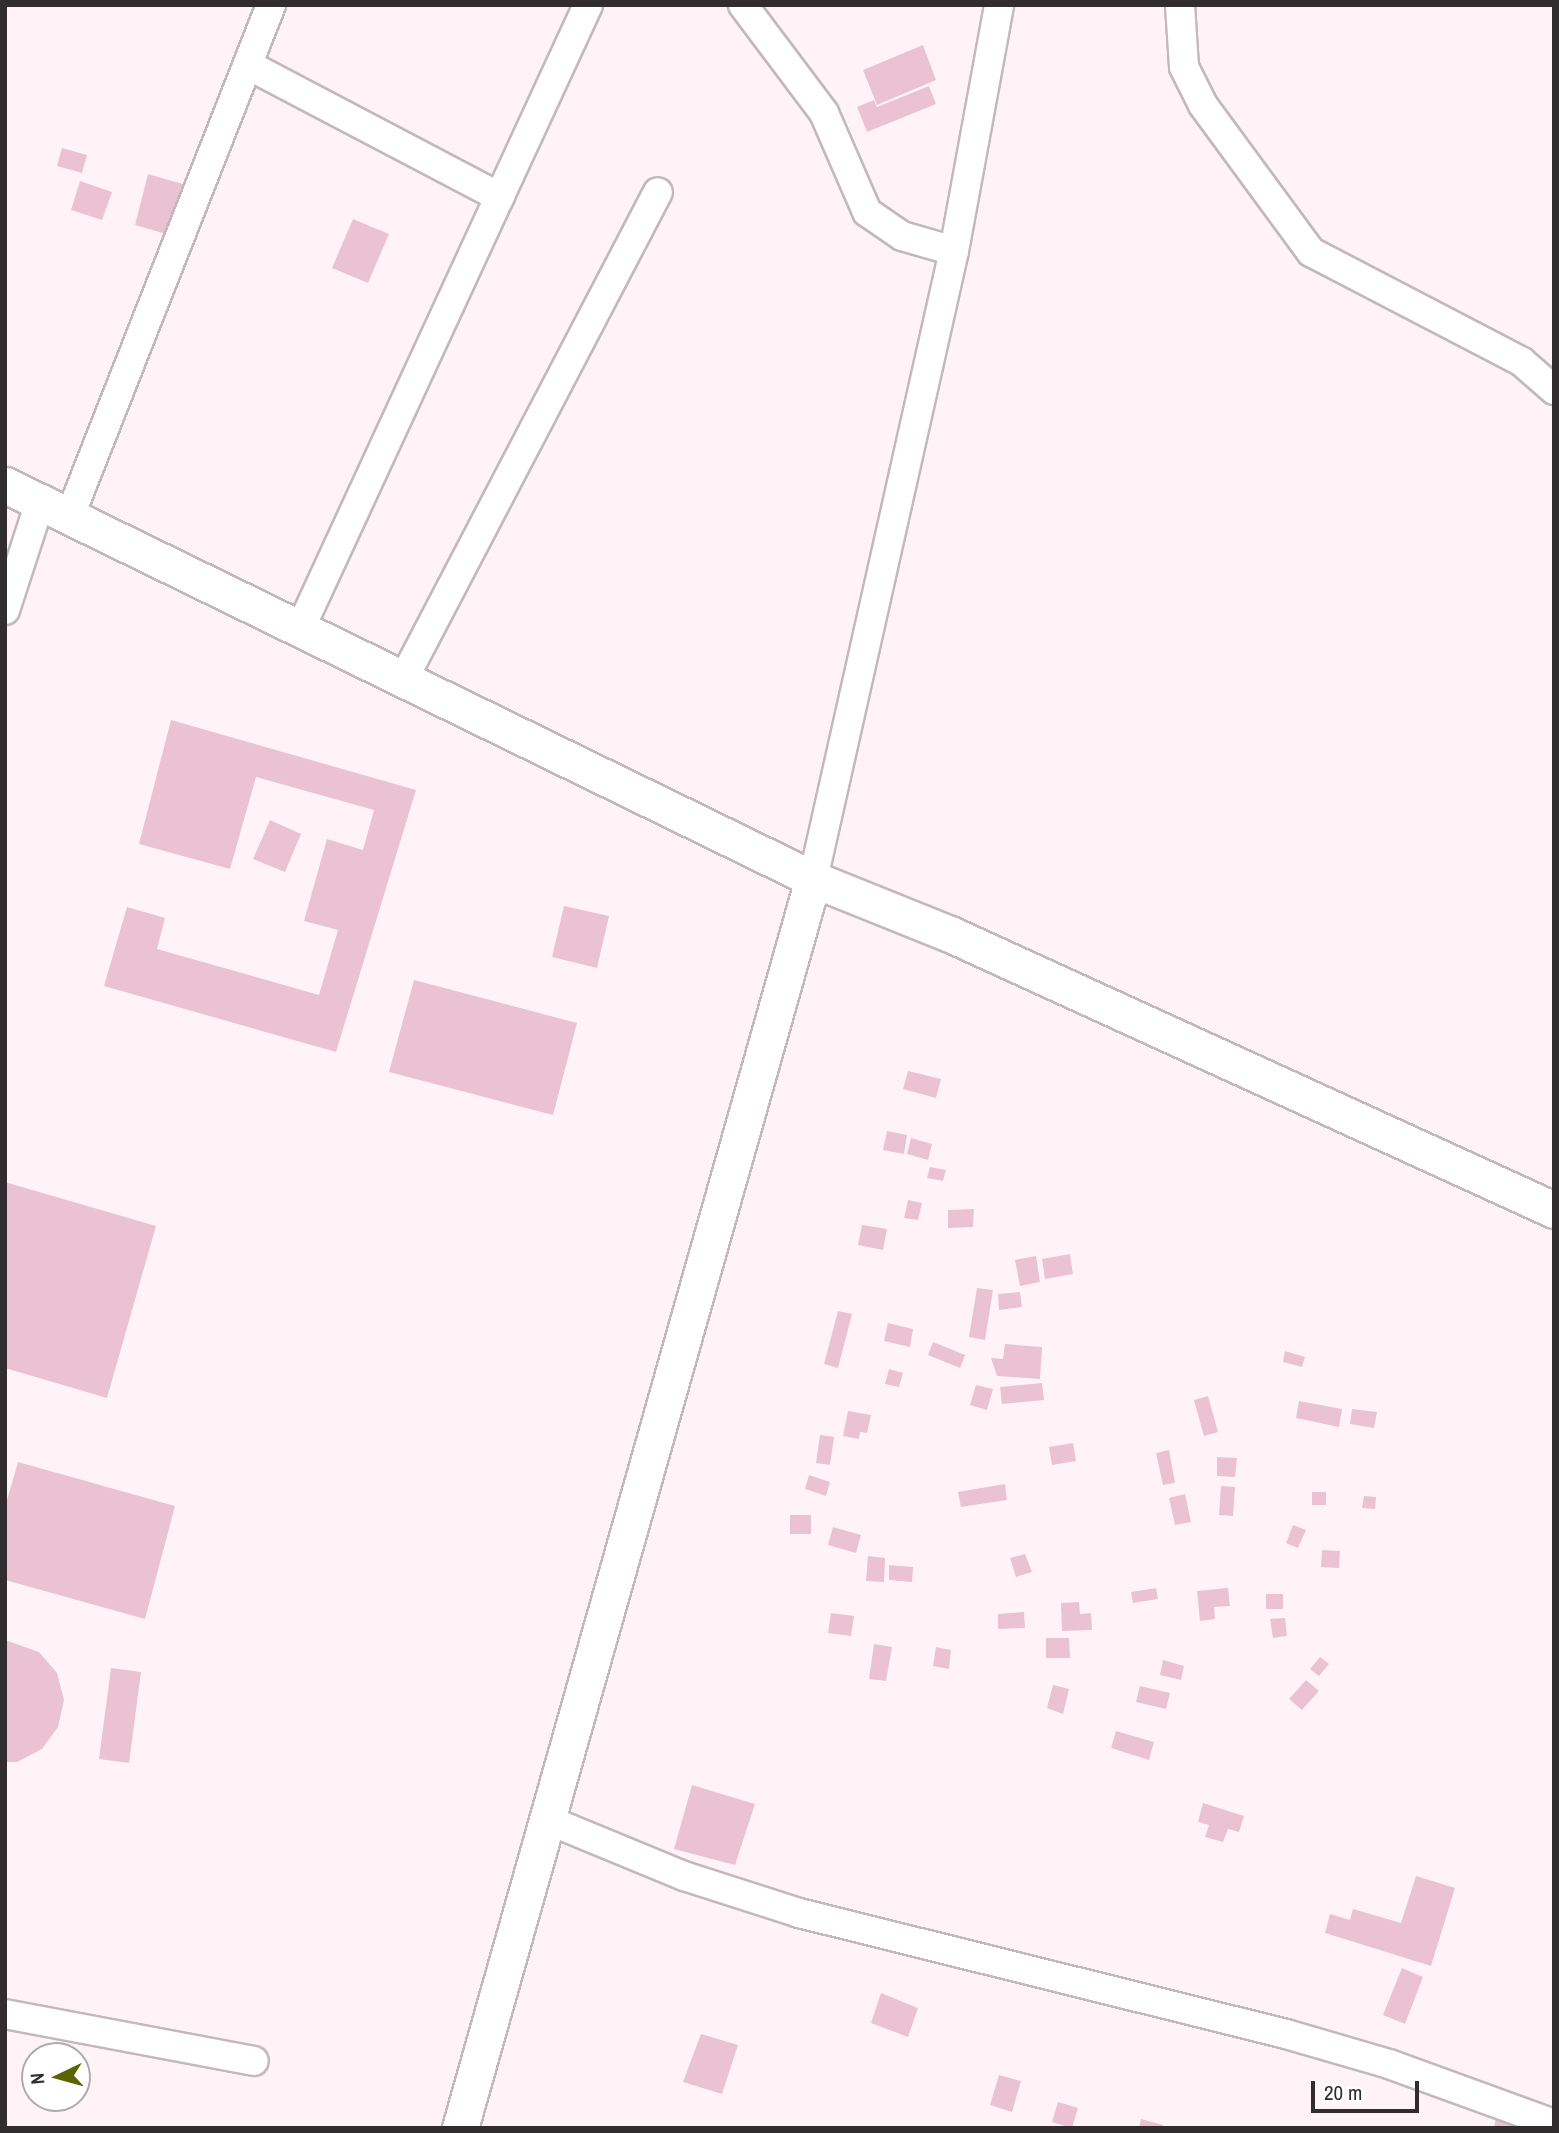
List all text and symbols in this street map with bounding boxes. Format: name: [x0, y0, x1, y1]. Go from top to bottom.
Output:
north arrow: [21, 2042, 91, 2112]
scale bar: [1314, 2066, 1422, 2110]
text: N: [24, 2072, 51, 2085]
text: 20 m: [1324, 2078, 1362, 2107]

